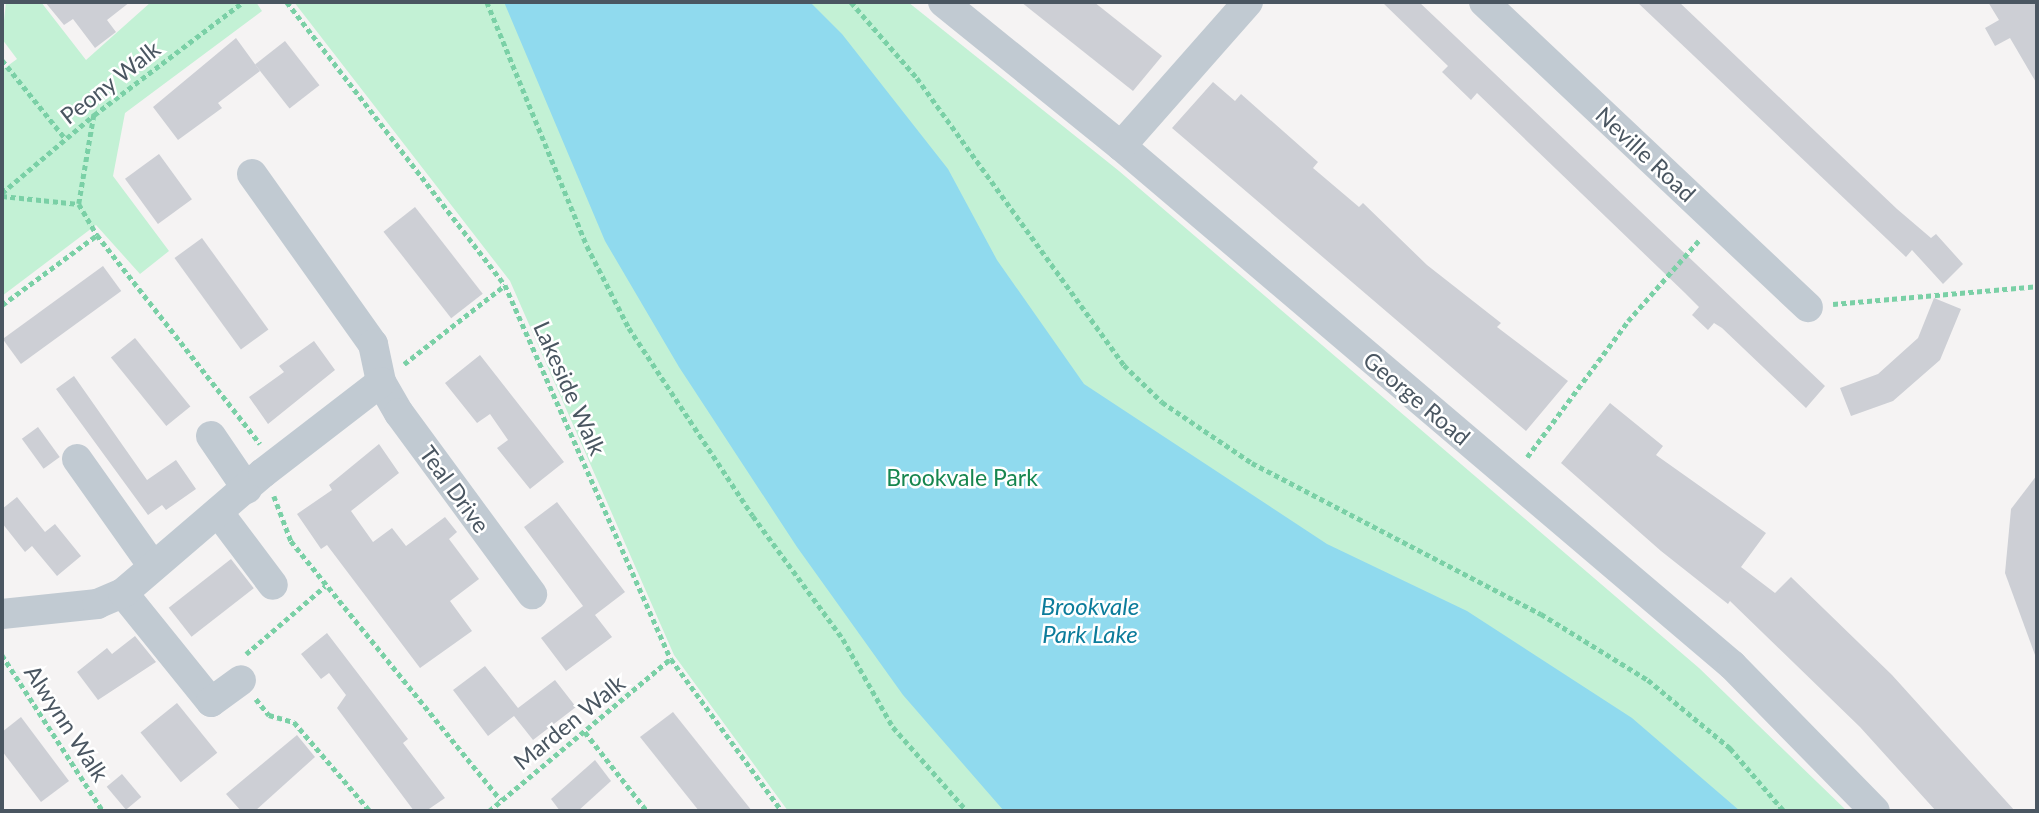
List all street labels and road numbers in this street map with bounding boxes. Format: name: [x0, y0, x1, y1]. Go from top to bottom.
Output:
street label: Peony Walk: [54, 34, 166, 130]
street label: Neville Road: [1590, 101, 1702, 207]
street label: Lakeside Walk: [528, 317, 612, 459]
street label: George Road: [1358, 345, 1476, 451]
street label: Teal Drive: [414, 440, 496, 538]
street label: Alwynn Walk: [19, 660, 115, 786]
street label: Marden Walk: [508, 669, 630, 775]

